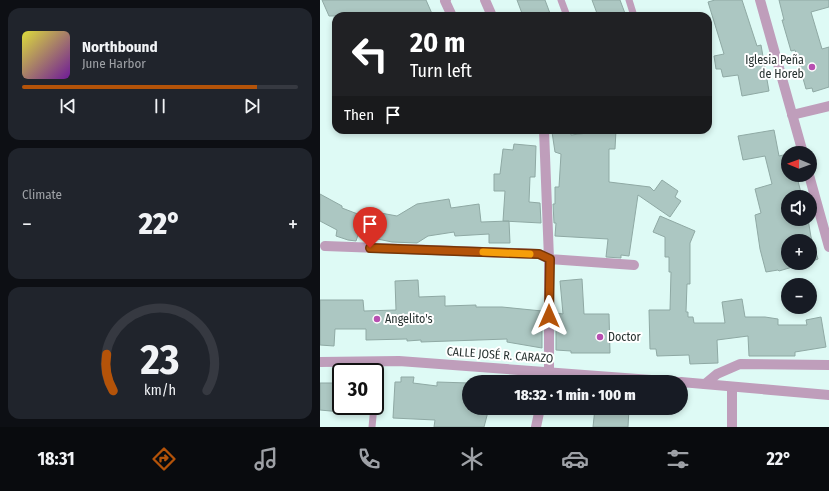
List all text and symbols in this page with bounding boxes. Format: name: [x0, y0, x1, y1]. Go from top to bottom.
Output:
text: 20 m: [410, 26, 465, 59]
icon: left: [344, 28, 396, 80]
text: Northbound: [82, 38, 158, 56]
place label: Iglesia Peña de Horeb: [745, 53, 804, 81]
text: June Harbor: [82, 56, 146, 71]
text: Turn left: [410, 60, 472, 82]
marker: Iglesia Peña de Horeb: [807, 62, 817, 72]
icon: previous: [57, 95, 79, 117]
icon: pause: [149, 95, 171, 117]
icon: next: [241, 95, 263, 117]
icon: arrive: [382, 104, 404, 126]
text: Then: [344, 106, 374, 124]
north arrow: [781, 146, 817, 182]
map controls: [781, 146, 817, 314]
text: Climate: [22, 187, 62, 202]
button: sound: [781, 190, 817, 226]
text: 22°: [139, 206, 181, 242]
pin: [353, 207, 387, 248]
text: −: [22, 211, 32, 238]
text: +: [288, 211, 298, 238]
icon: arrive: [359, 213, 381, 235]
button: +: [781, 234, 817, 270]
button: −: [781, 278, 817, 314]
position arrow: [528, 295, 570, 337]
place label: Angelito's: [385, 312, 433, 326]
marker: Angelito's: [372, 314, 382, 324]
place label: Doctor: [608, 330, 641, 344]
marker: Doctor: [595, 332, 605, 342]
text: 23: [140, 335, 179, 385]
street label: CALLE JOSÉ R. CARAZO: [446, 343, 554, 366]
speed limit sign: 30: [332, 363, 384, 415]
text: km/h: [144, 382, 176, 399]
text: 18:32 · 1 min · 100 m: [514, 386, 636, 404]
icon: directions: [150, 445, 178, 473]
icon: music: [252, 445, 280, 473]
icon: phone: [355, 445, 383, 473]
icon: climate: [458, 445, 486, 473]
icon: car: [561, 445, 589, 473]
icon: filters: [664, 445, 692, 473]
text: 18:31: [37, 448, 75, 470]
text: 22°: [766, 448, 791, 470]

